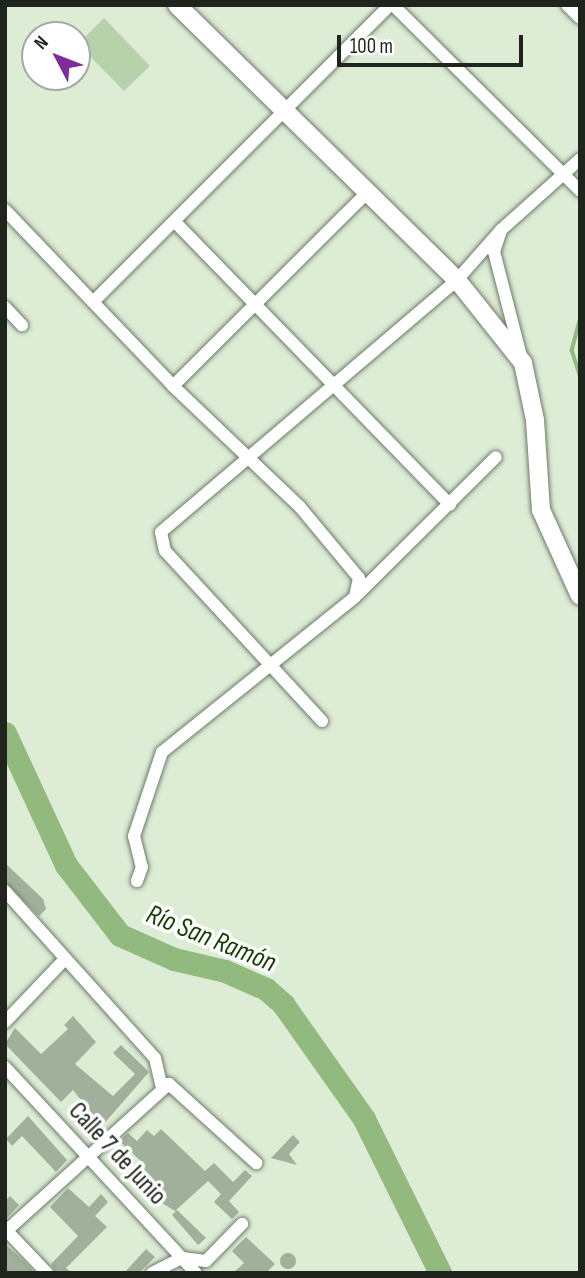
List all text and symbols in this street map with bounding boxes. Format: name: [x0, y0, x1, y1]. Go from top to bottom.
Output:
north arrow: [21, 21, 91, 91]
scale bar: [340, 21, 526, 65]
text: N: [30, 31, 53, 54]
text: 100 m: [350, 34, 393, 59]
water label: Río San Ramón: [141, 898, 281, 980]
street label: Calle 7 de Junio: [61, 1096, 173, 1212]

